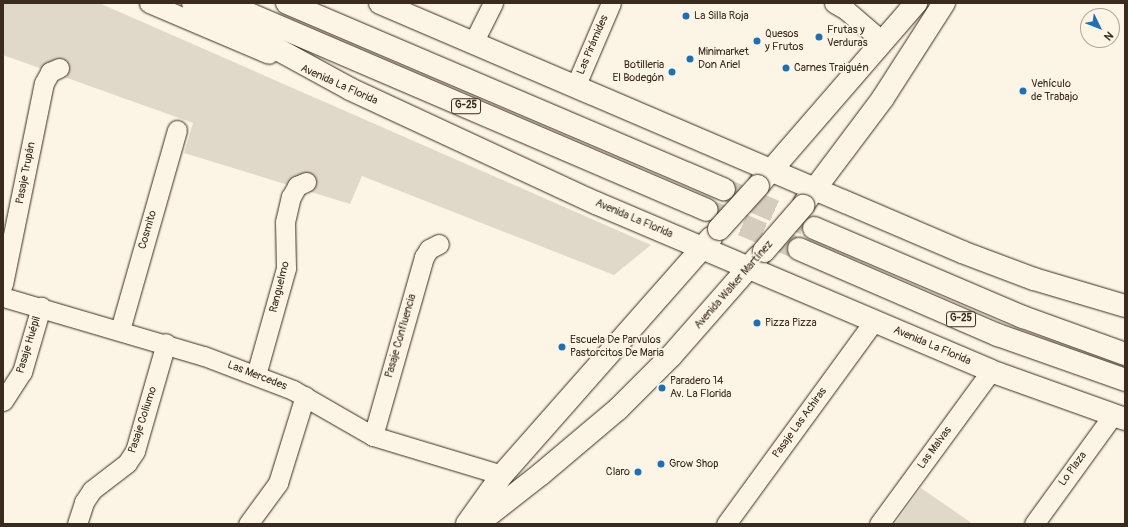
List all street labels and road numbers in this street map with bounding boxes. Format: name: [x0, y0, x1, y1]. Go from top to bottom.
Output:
street label: Las Pirámides: [575, 13, 611, 77]
street label: Avenida La Florida: [298, 62, 380, 108]
road number: G-25: [451, 98, 481, 114]
street label: Pasaje Trupán: [14, 141, 38, 205]
street label: Avenida La Florida: [593, 197, 675, 241]
street label: Cosmito: [136, 209, 160, 251]
street label: Avenida Walker Martínez: [692, 238, 776, 332]
street label: Ranguelmo: [267, 260, 293, 314]
street label: Pasaje Confluencia: [383, 293, 419, 379]
road number: G-25: [946, 311, 976, 327]
street label: Pasaje Huépil: [14, 315, 44, 375]
street label: Avenida La Florida: [891, 324, 973, 368]
street label: Las Mercedes: [225, 359, 289, 393]
street label: Pasaje Coliumo: [126, 385, 160, 455]
street label: Pasaje Las Achiras: [770, 385, 830, 461]
street label: Las Malvas: [915, 424, 955, 472]
street label: Lo Plaza: [1056, 449, 1090, 489]

